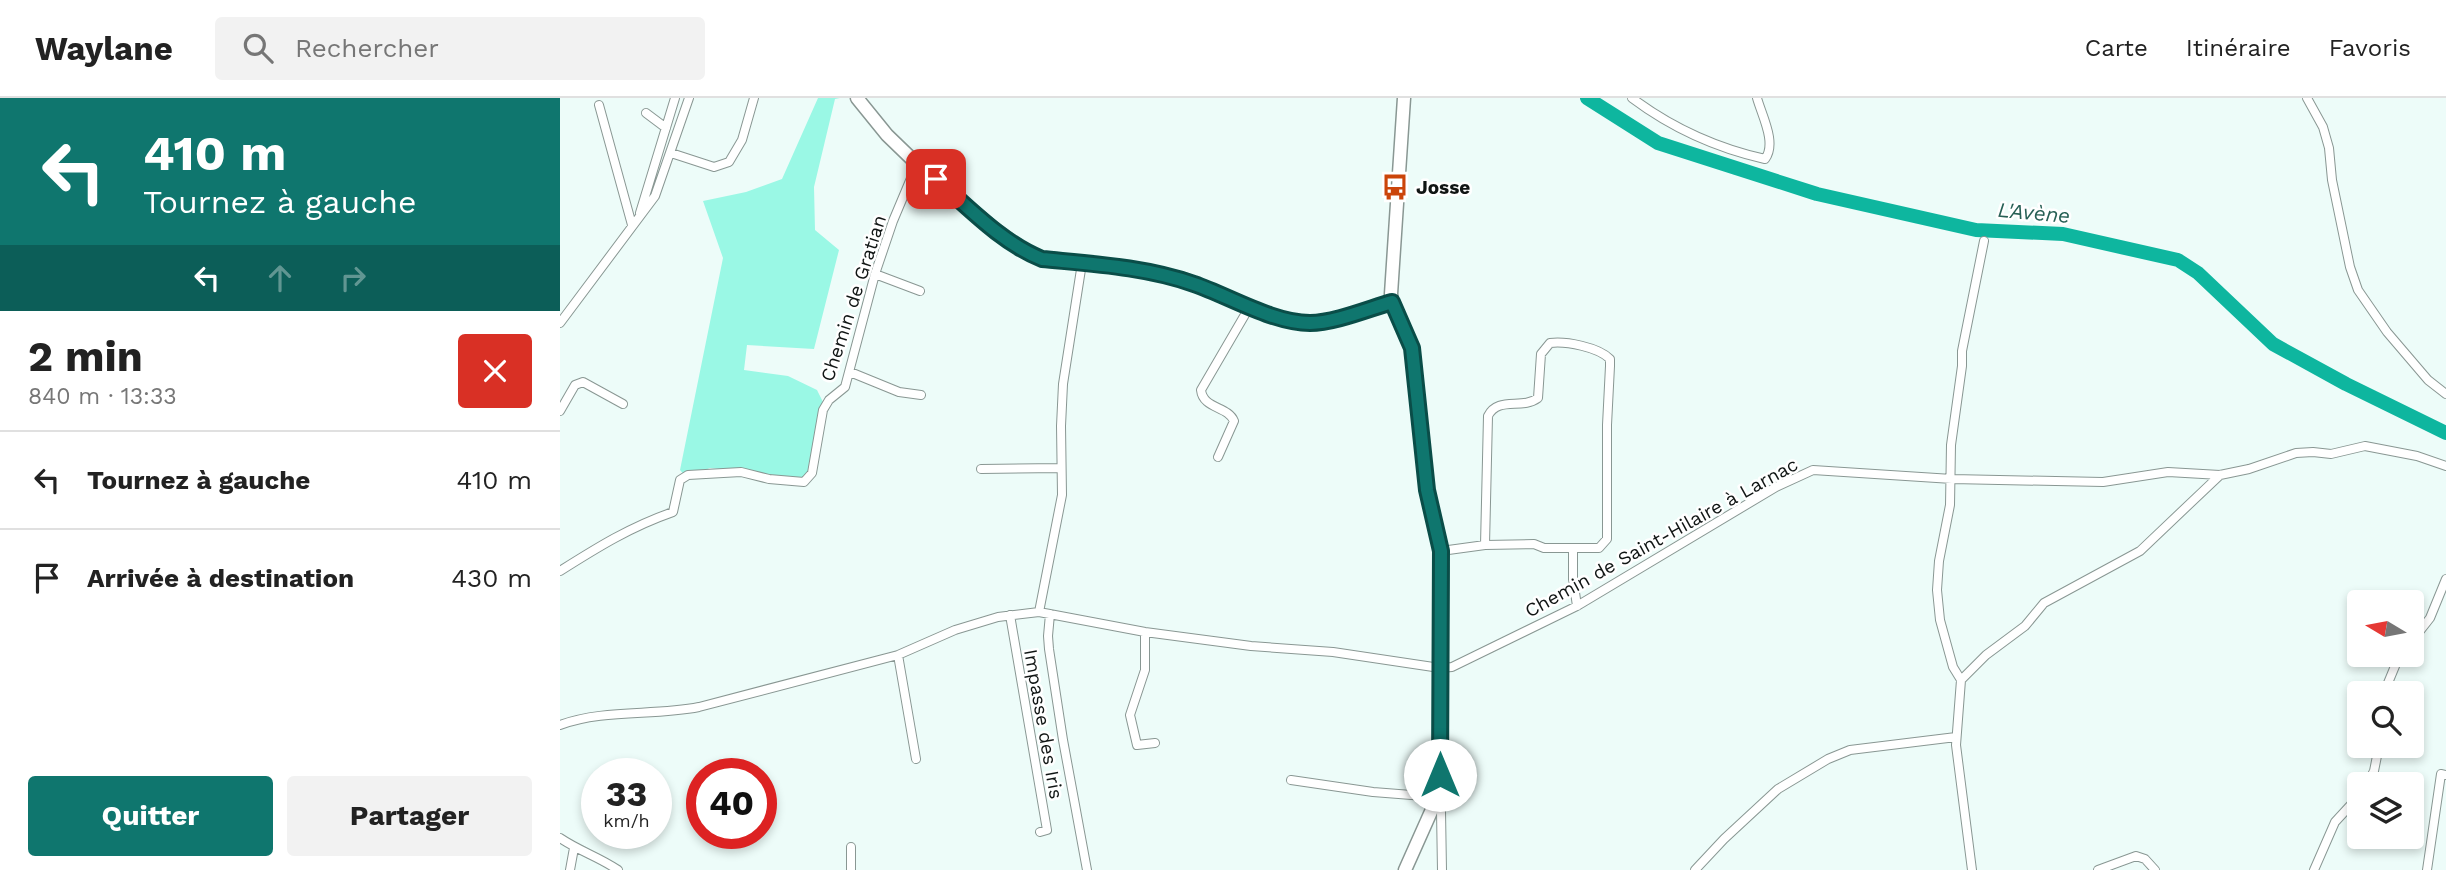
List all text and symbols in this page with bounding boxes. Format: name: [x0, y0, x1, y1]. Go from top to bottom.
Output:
search box: [215, 17, 705, 80]
text: Waylane: [35, 29, 173, 68]
icon: search: [239, 29, 277, 67]
text: Rechercher: [295, 33, 439, 63]
text: Carte: [2085, 34, 2148, 62]
text: Itinéraire: [2186, 34, 2291, 62]
text: Favoris: [2329, 34, 2411, 62]
text: 410 m: [143, 124, 286, 182]
icon: left: [28, 126, 119, 217]
pin: [906, 149, 966, 209]
icon: arrive: [917, 160, 955, 198]
bus stop icon: Josse: [1380, 172, 1410, 202]
place label: Josse: [1416, 176, 1470, 199]
text: Tournez à gauche: [143, 183, 416, 221]
water label: L'Avène: [1997, 197, 2071, 228]
street label: Chemin de Gratian: [816, 212, 891, 384]
icon: left: [188, 259, 226, 297]
icon: ahead: [261, 259, 299, 297]
icon: right: [334, 259, 372, 297]
text: 2 min: [28, 332, 143, 381]
button: close: [458, 334, 532, 408]
text: 840 m · 13:33: [28, 383, 177, 410]
street label: Chemin de Saint-Hilaire à Larnac: [1521, 453, 1802, 622]
icon: left: [28, 461, 66, 499]
text: Tournez à gauche: [87, 465, 310, 495]
text: 410 m: [457, 465, 532, 495]
icon: arrive: [28, 559, 66, 597]
text: Arrivée à destination: [87, 563, 354, 593]
text: 430 m: [451, 563, 532, 593]
north arrow: [2347, 590, 2424, 667]
map controls: [2347, 590, 2424, 849]
street label: Impasse des Iris: [1019, 647, 1068, 801]
button: search: [2347, 681, 2424, 758]
position arrow: [1403, 738, 1477, 812]
speed limit sign: 40: [686, 758, 777, 849]
button: layers: [2347, 772, 2424, 849]
text: 33: [606, 773, 647, 815]
button: Quitter: [28, 776, 273, 856]
button: Partager: [287, 776, 532, 856]
text: km/h: [603, 810, 650, 831]

